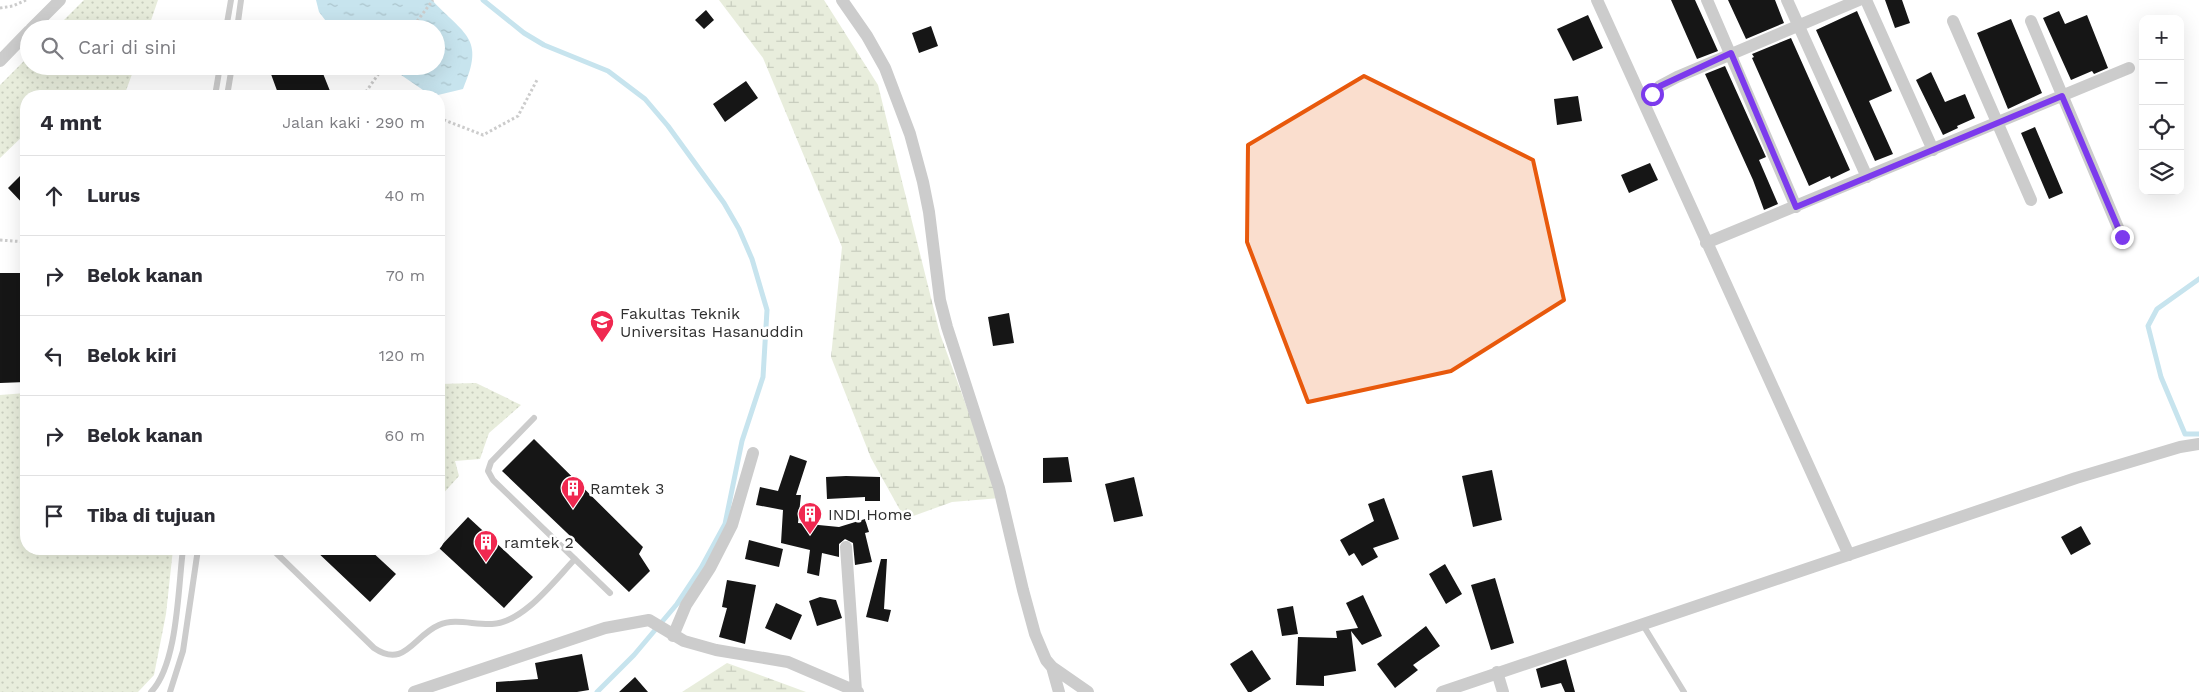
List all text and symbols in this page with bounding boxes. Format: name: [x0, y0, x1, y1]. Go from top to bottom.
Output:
map controls: [2139, 15, 2184, 195]
button: +: [2139, 15, 2184, 60]
search box: [20, 20, 445, 75]
icon: search: [38, 34, 66, 62]
text: Cari di sini: [78, 36, 176, 59]
button: −: [2139, 60, 2184, 105]
route start: [1641, 83, 1664, 106]
button: locate: [2139, 105, 2184, 150]
text: 4 mnt: [40, 110, 101, 135]
text: Jalan kaki · 290 m: [282, 113, 425, 132]
button: layers: [2139, 150, 2184, 195]
icon: ahead: [40, 182, 68, 210]
text: Lurus: [87, 184, 140, 207]
text: 40 m: [385, 186, 425, 205]
route end: [2111, 226, 2134, 249]
icon: right: [40, 262, 68, 290]
text: Belok kanan: [87, 264, 203, 287]
text: 70 m: [386, 266, 425, 285]
place label: Fakultas Teknik Universitas Hasanuddin: [620, 304, 804, 341]
school or university icon: Fakultas Teknik Universitas Hasanuddin: [589, 309, 615, 343]
icon: left: [40, 342, 68, 370]
text: Belok kiri: [87, 344, 177, 367]
text: 120 m: [379, 346, 425, 365]
icon: right: [40, 422, 68, 450]
text: Belok kanan: [87, 424, 203, 447]
text: 60 m: [385, 426, 425, 445]
building icon: Ramtek 3: [560, 475, 586, 509]
place label: Ramtek 3: [590, 479, 664, 498]
building icon: INDI Home: [797, 501, 823, 535]
icon: arrive: [40, 502, 68, 530]
text: Tiba di tujuan: [87, 504, 216, 527]
place label: INDI Home: [828, 505, 912, 524]
building icon: ramtek 2: [473, 529, 499, 563]
place label: ramtek 2: [504, 533, 574, 552]

